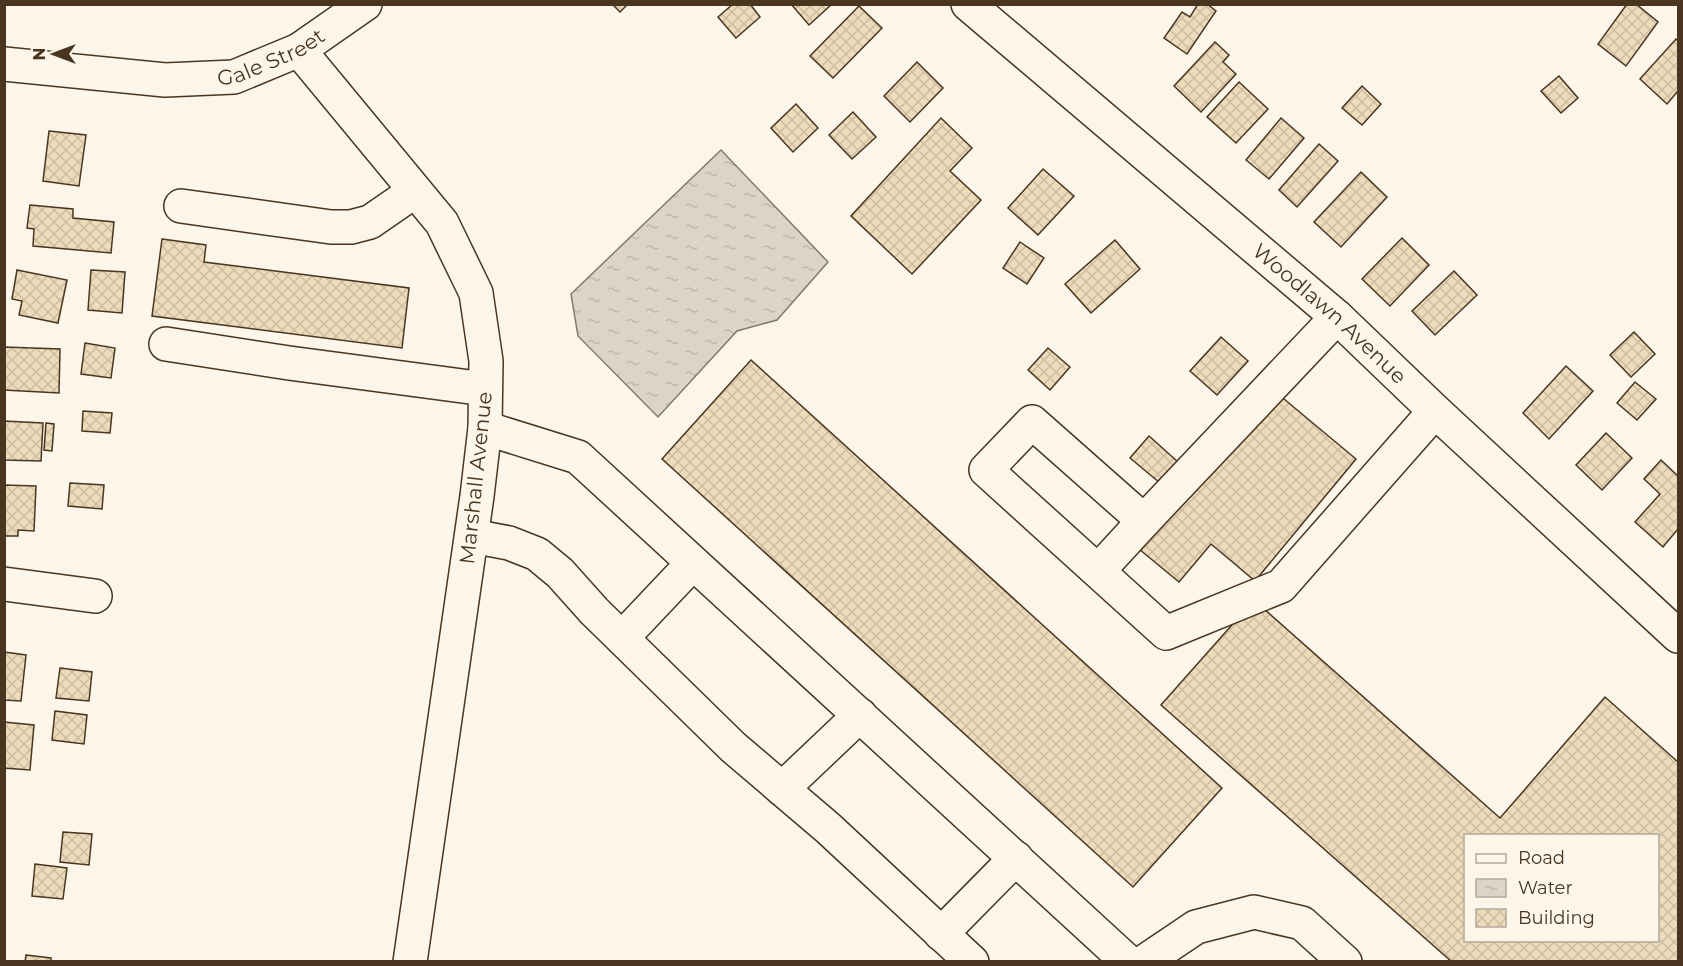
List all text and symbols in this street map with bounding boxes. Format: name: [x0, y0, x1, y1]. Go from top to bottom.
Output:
street label: Gale Street: [217, 23, 329, 90]
north arrow: [24, 24, 84, 84]
text: N: [30, 48, 49, 60]
street label: Woodlawn Avenue: [1248, 238, 1412, 389]
street label: Marshall Avenue: [454, 390, 497, 566]
legend: [1464, 834, 1659, 942]
text: Road: [1518, 847, 1565, 869]
text: Water: [1518, 877, 1573, 899]
text: Building: [1518, 907, 1595, 929]

